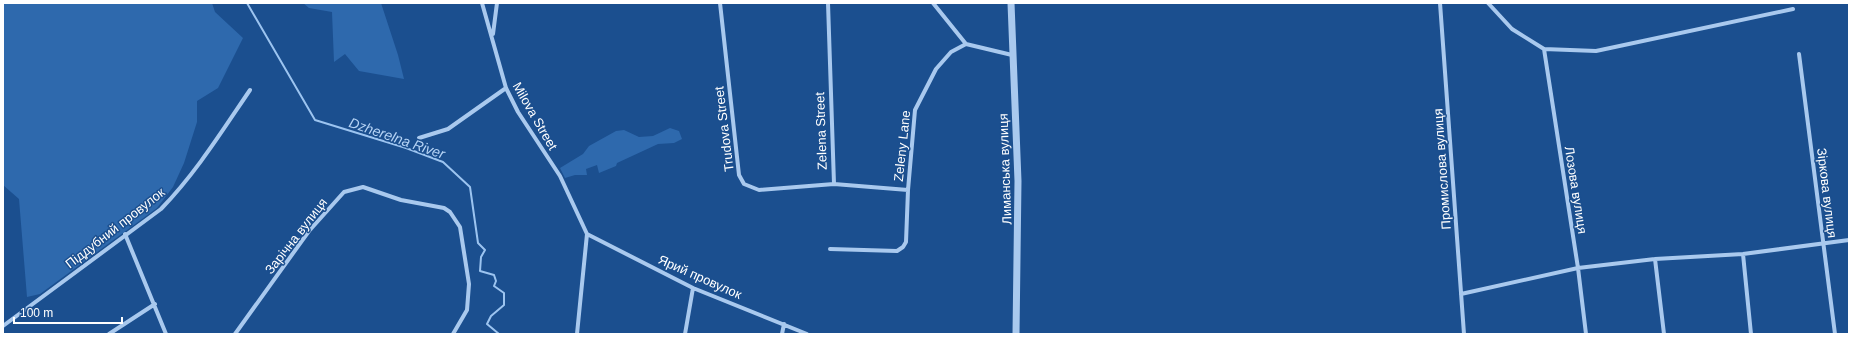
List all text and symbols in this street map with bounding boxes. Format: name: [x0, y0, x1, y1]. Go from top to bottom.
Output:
street label: Milova Street: [510, 79, 561, 153]
street label: Trudova Street: [711, 85, 737, 172]
street label: Zelena Street: [812, 91, 830, 170]
street label: Промислова вулиця: [1430, 108, 1454, 230]
street label: Zeleny Lane: [891, 110, 913, 182]
street label: Лиманська вулиця: [996, 113, 1014, 225]
water label: Dzherelna River: [347, 114, 448, 162]
street label: Лозова вулиця: [1562, 145, 1590, 235]
street label: Зіркова вулиця: [1814, 147, 1840, 239]
street label: Піддубний провулок: [62, 184, 168, 271]
street label: Зарічна вулиця: [262, 195, 330, 277]
street label: Ярий провулок: [656, 252, 744, 302]
scale bar: [14, 299, 122, 325]
text: 100 m: [20, 306, 53, 320]

